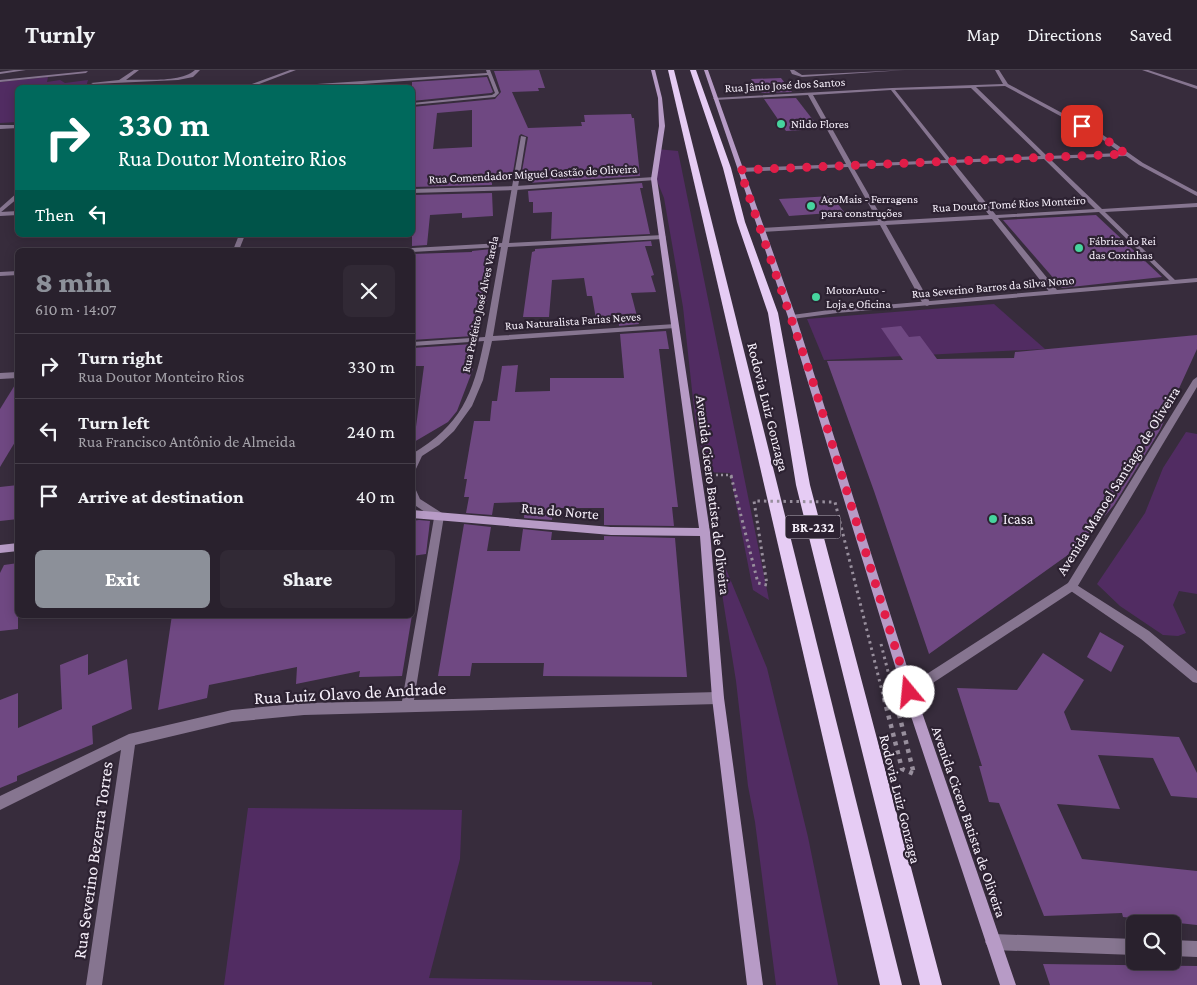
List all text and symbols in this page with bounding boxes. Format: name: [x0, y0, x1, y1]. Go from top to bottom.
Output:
text: Turnly: [25, 21, 95, 48]
text: Map: [967, 25, 999, 45]
text: Directions: [1027, 25, 1102, 45]
text: Saved: [1130, 25, 1172, 45]
street label: Rua Jânio José dos Santos: [724, 75, 846, 95]
icon: right: [35, 105, 100, 170]
text: 330 m: [118, 105, 210, 144]
pin: [1061, 105, 1103, 147]
icon: arrive: [1068, 112, 1096, 140]
place label: Nildo Flores: [791, 117, 849, 131]
marker: Nildo Flores: [775, 118, 787, 130]
text: Rua Doutor Monteiro Rios: [118, 146, 347, 171]
street label: Rua Comendador Miguel Gastão de Oliveira: [428, 162, 638, 186]
place label: AçoMais - Ferragens para construções: [821, 192, 918, 220]
street label: Rua Doutor Tomé Rios Monteiro: [932, 193, 1086, 215]
icon: left: [84, 200, 112, 228]
marker: AçoMais - Ferragens para construções: [805, 200, 817, 212]
text: Then: [35, 204, 74, 225]
street label: Rua Prefeito José Alves Varela: [459, 234, 501, 374]
place label: Fábrica do Rei das Coxinhas: [1089, 234, 1156, 262]
marker: Fábrica do Rei das Coxinhas: [1073, 242, 1085, 254]
text: 8 min: [35, 265, 111, 298]
button: close: [343, 265, 395, 317]
street label: Rua Severino Barros da Silva Nono: [911, 273, 1075, 301]
place label: MotorAuto - Loja e Oficina: [826, 283, 891, 311]
marker: MotorAuto - Loja e Oficina: [810, 291, 822, 303]
text: 610 m · 14:07: [35, 301, 116, 318]
street label: Rua Naturalista Farias Neves: [505, 309, 642, 333]
street label: Rodovia Luiz Gonzaga: [743, 341, 792, 473]
text: Turn right: [78, 347, 163, 368]
icon: right: [35, 352, 63, 380]
text: 330 m: [347, 356, 395, 377]
text: Rua Doutor Monteiro Rios: [78, 368, 244, 385]
street label: Avenida Manoel Santiago de Oliveira: [1053, 384, 1184, 579]
street label: Avenida Cicero Batista de Oliveira: [693, 394, 733, 596]
text: Turn left: [78, 412, 150, 433]
icon: left: [35, 417, 63, 445]
text: 240 m: [347, 421, 395, 442]
text: Rua Francisco Antônio de Almeida: [78, 433, 296, 450]
icon: arrive: [35, 482, 63, 510]
text: Arrive at destination: [78, 486, 244, 507]
text: 40 m: [356, 486, 395, 507]
street label: Rua do Norte: [520, 500, 600, 522]
place label: Icasa: [1003, 511, 1034, 527]
marker: Icasa: [987, 513, 999, 525]
road number: BR-232: [786, 516, 840, 538]
button: Exit: [35, 550, 210, 608]
button: Share: [220, 550, 395, 608]
position arrow: [882, 665, 934, 717]
street label: Rua Luiz Olavo de Andrade: [253, 678, 447, 708]
street label: Avenida Cicero Batista de Oliveira: [929, 724, 1009, 920]
street label: Rodovia Luiz Gonzaga: [875, 733, 924, 865]
street label: Rua Severino Bezerra Torres: [69, 760, 117, 960]
map controls: [1126, 915, 1181, 970]
button: search: [1126, 915, 1181, 970]

